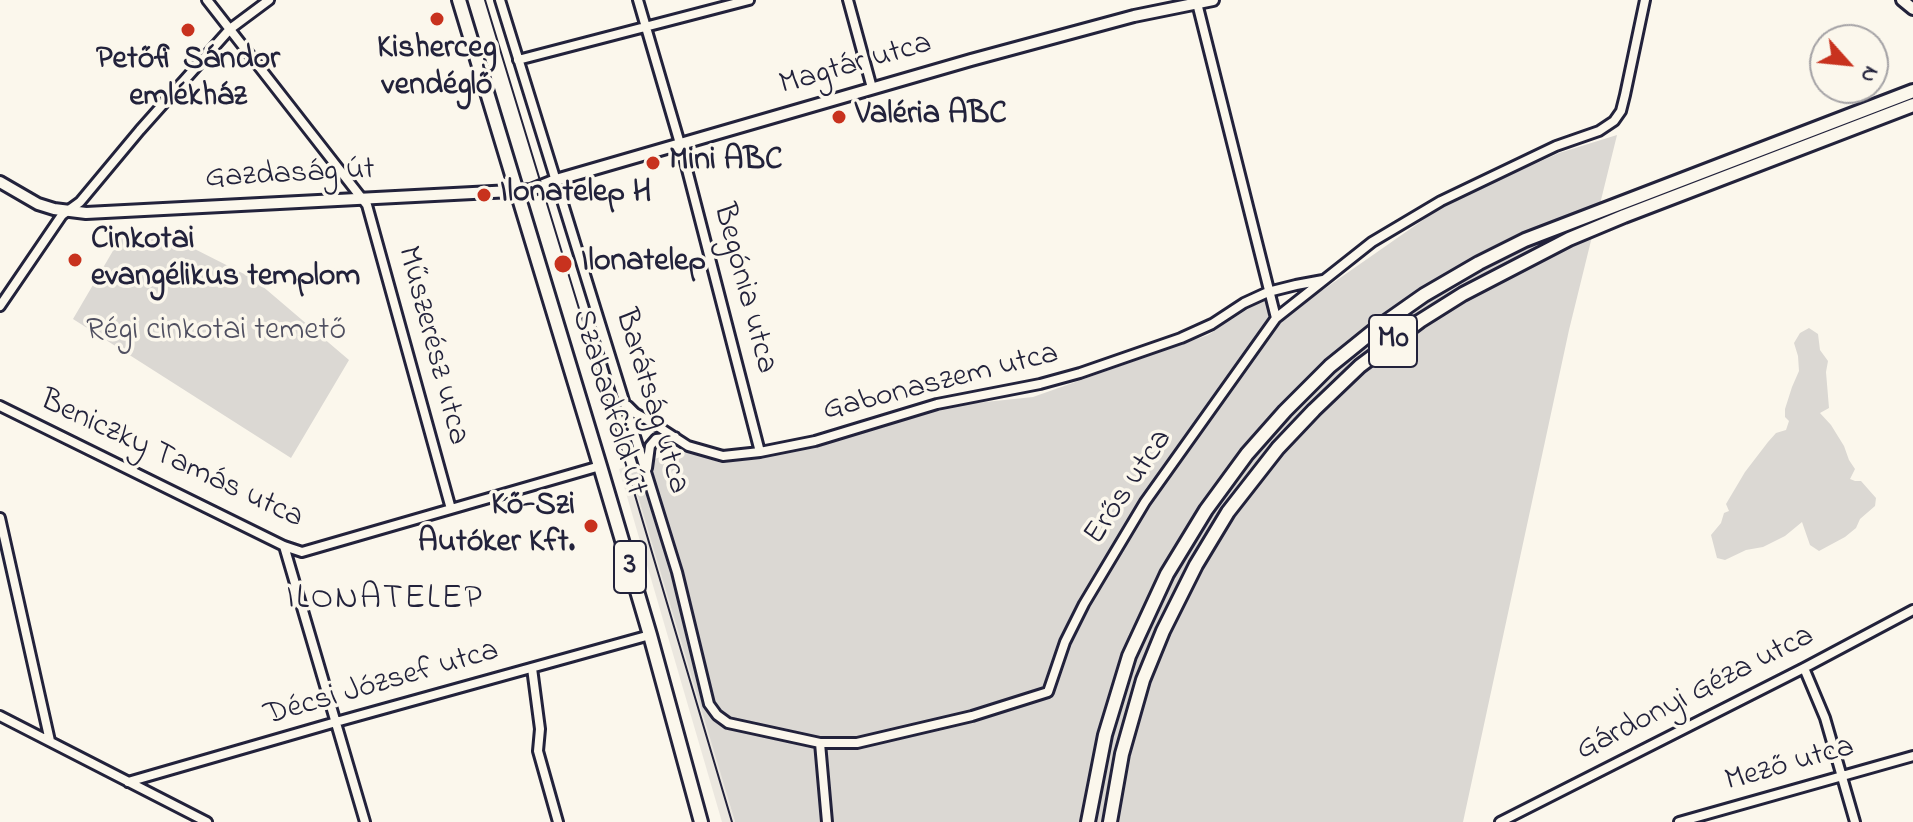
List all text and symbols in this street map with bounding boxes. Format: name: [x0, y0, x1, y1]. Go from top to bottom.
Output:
marker: Kisherceg vendéglő: [428, 10, 446, 28]
marker: Petőfi Sándor emlékház: [179, 21, 197, 39]
north arrow: [1809, 24, 1889, 104]
street label: Magtár utca: [776, 26, 936, 106]
place label: Kisherceg vendéglő: [377, 32, 497, 107]
place label: Petőfi Sándor emlékház: [96, 43, 280, 118]
text: N: [1851, 60, 1886, 88]
place label: Valéria ABC: [855, 98, 1007, 136]
marker: Valéria ABC: [830, 108, 848, 126]
place label: Mini ABC: [669, 144, 783, 182]
street label: Gazdaság út: [204, 152, 376, 200]
marker: Mini ABC: [644, 154, 662, 172]
place label: Ilonatelep H: [500, 176, 651, 214]
marker: Ilonatelep H: [475, 186, 493, 204]
street label: Begónia utca: [702, 200, 784, 378]
place label: Cinkotai evangélikus templom: [91, 223, 360, 298]
street label: Műszerész utca: [386, 242, 476, 450]
place label: Ilonatelep: [581, 245, 706, 283]
marker: Cinkotai evangélikus templom: [66, 251, 84, 269]
marker: Ilonatelep: [552, 253, 574, 275]
street label: Szabadföld út: [561, 305, 653, 501]
street label: Barátság utca: [604, 305, 696, 499]
park label: Régi cinkotai temető: [86, 314, 346, 352]
road number: M0: [1369, 315, 1417, 367]
street label: Gabonaszem utca: [819, 336, 1063, 432]
street label: Beniczky Tamás utca: [33, 383, 309, 539]
street label: Erős utca: [1078, 423, 1182, 553]
place label: Kő-Szi Autóker Kft.: [418, 489, 575, 564]
marker: Kő-Szi Autóker Kft.: [582, 517, 600, 535]
road number: 3: [614, 541, 646, 593]
district label: ILONATELEP: [286, 581, 484, 621]
street label: Gárdonyi Géza utca: [1571, 618, 1821, 772]
street label: Décsi József utca: [261, 633, 503, 737]
street label: Mező utca: [1721, 729, 1859, 803]

